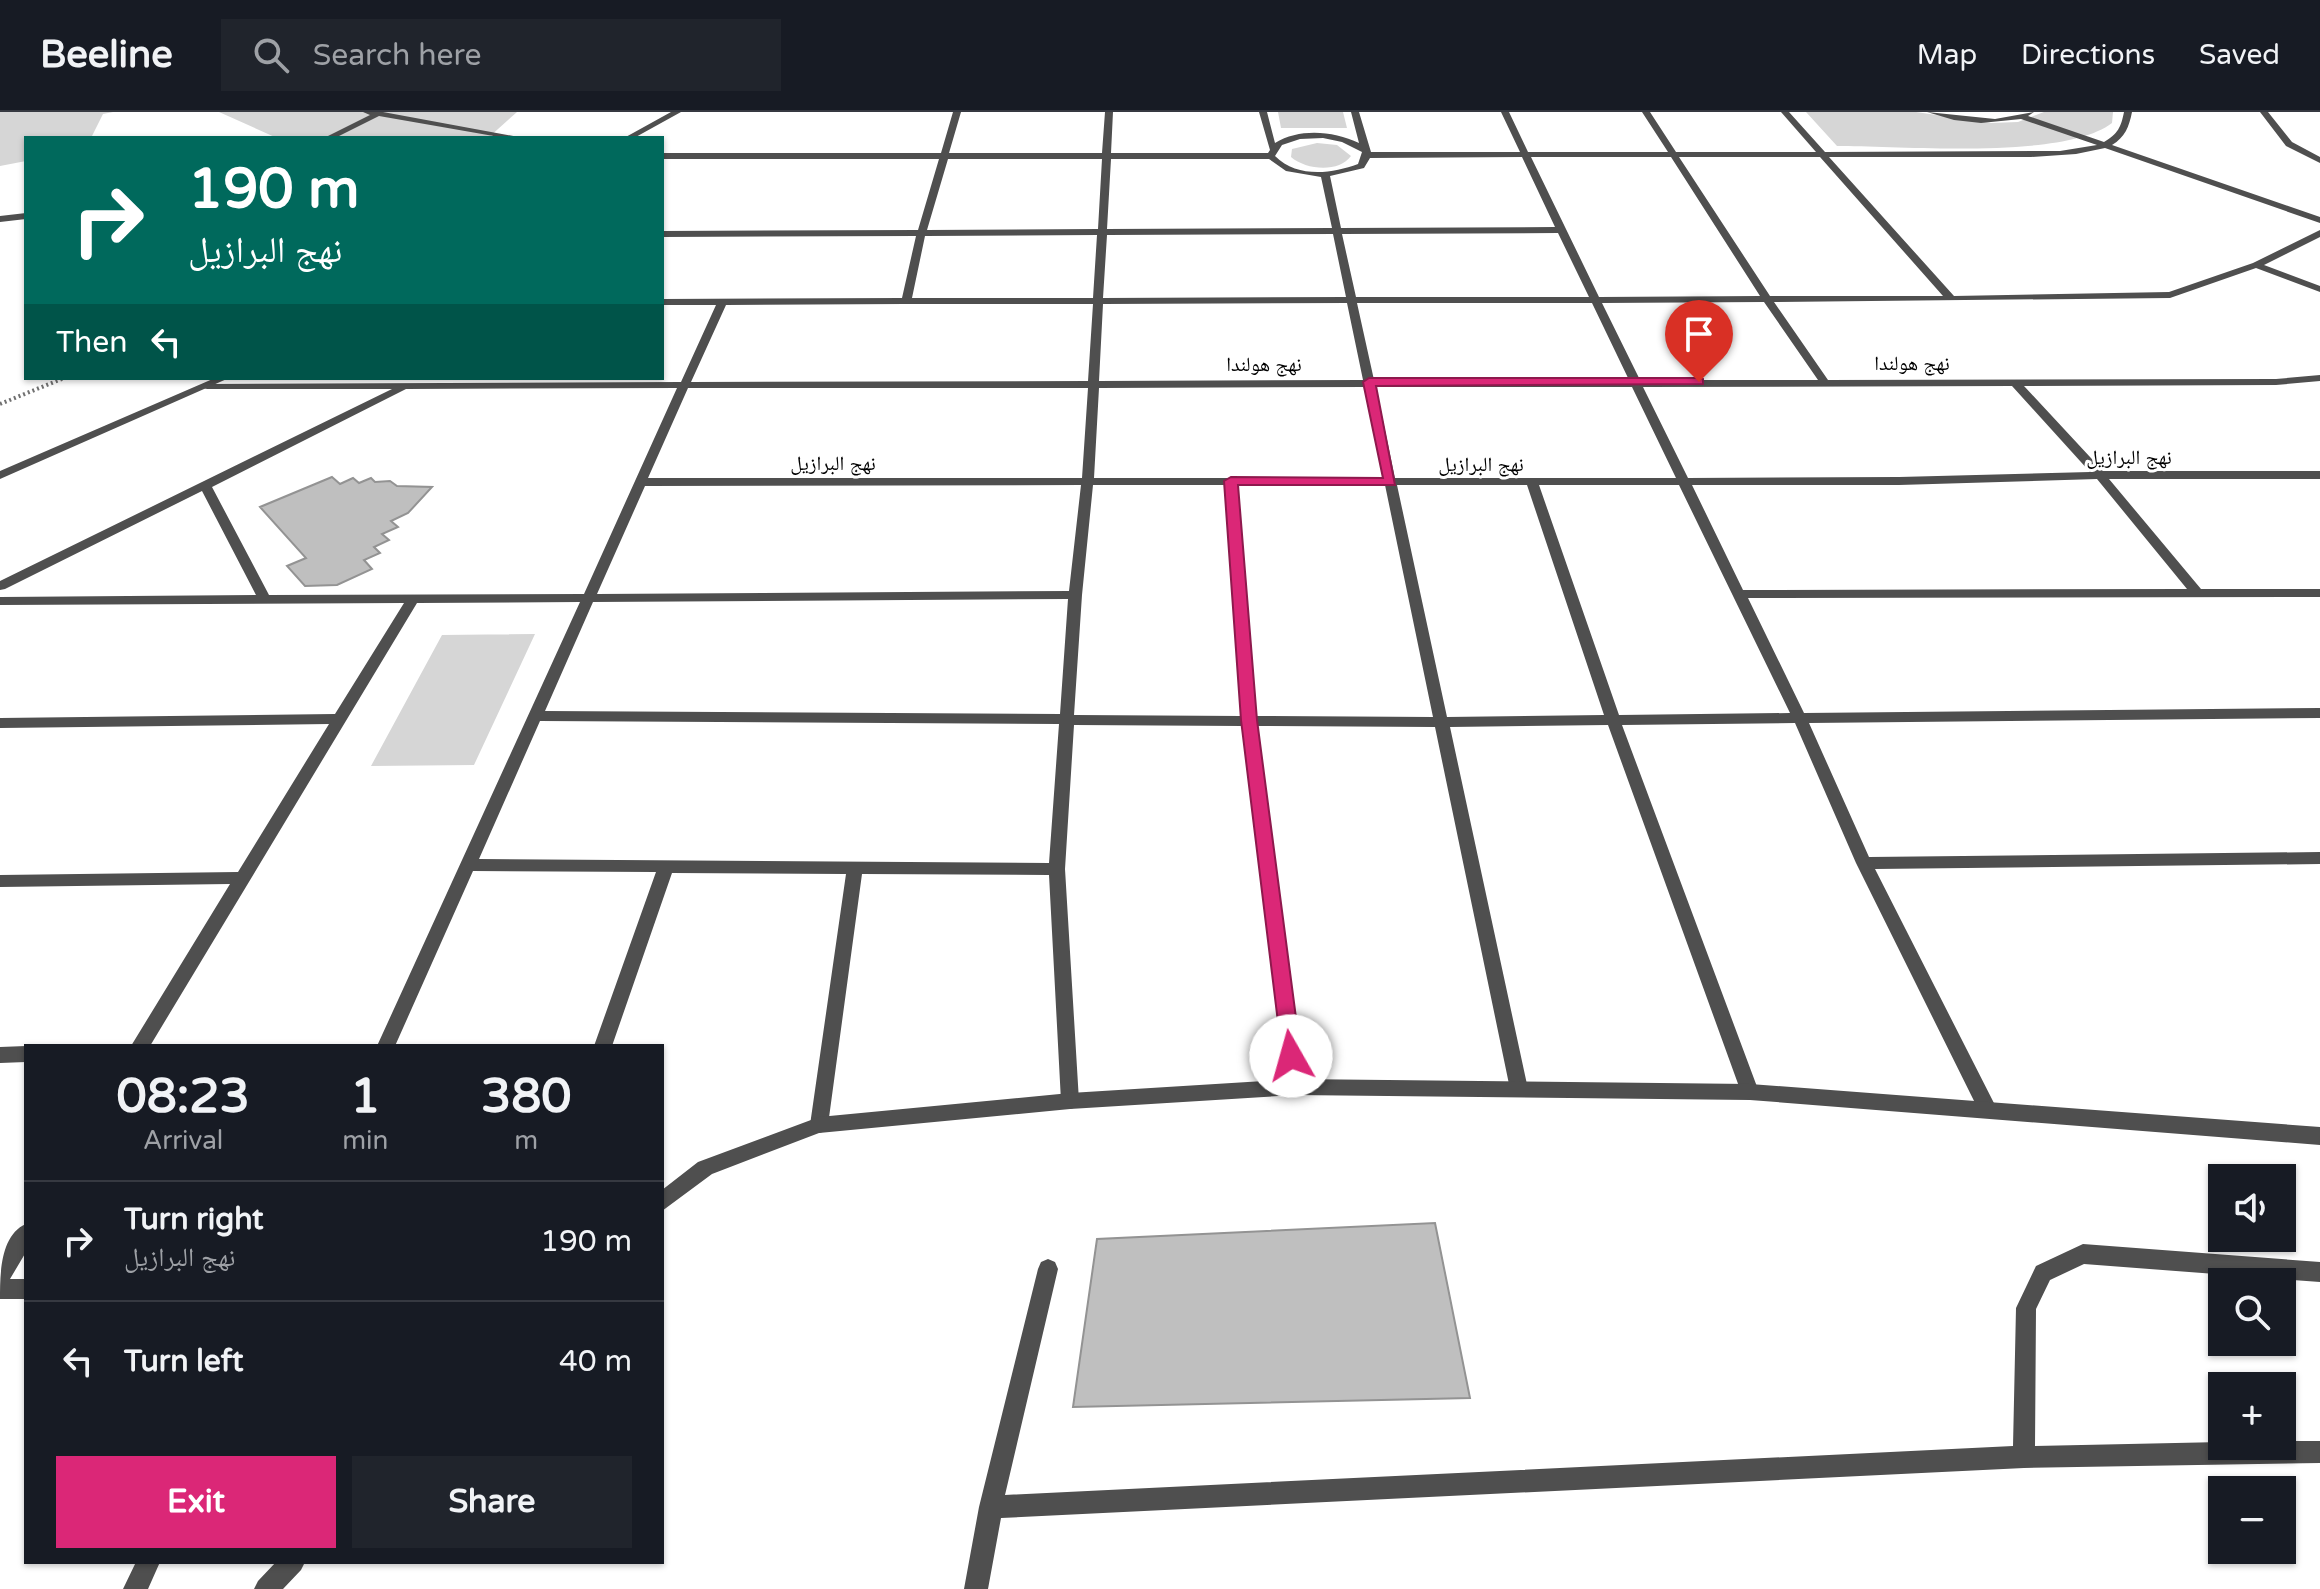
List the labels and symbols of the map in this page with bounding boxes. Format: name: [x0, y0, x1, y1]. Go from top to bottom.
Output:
pin: [1665, 300, 1733, 382]
street label: نهج هولندا: [1874, 352, 1950, 376]
street label: نهج هولندا: [1226, 353, 1302, 377]
street label: نهج البرازيل: [2086, 446, 2172, 470]
street label: نهج البرازيل: [790, 452, 876, 476]
street label: نهج البرازيل: [1438, 453, 1524, 477]
position arrow: [1249, 1014, 1333, 1098]

